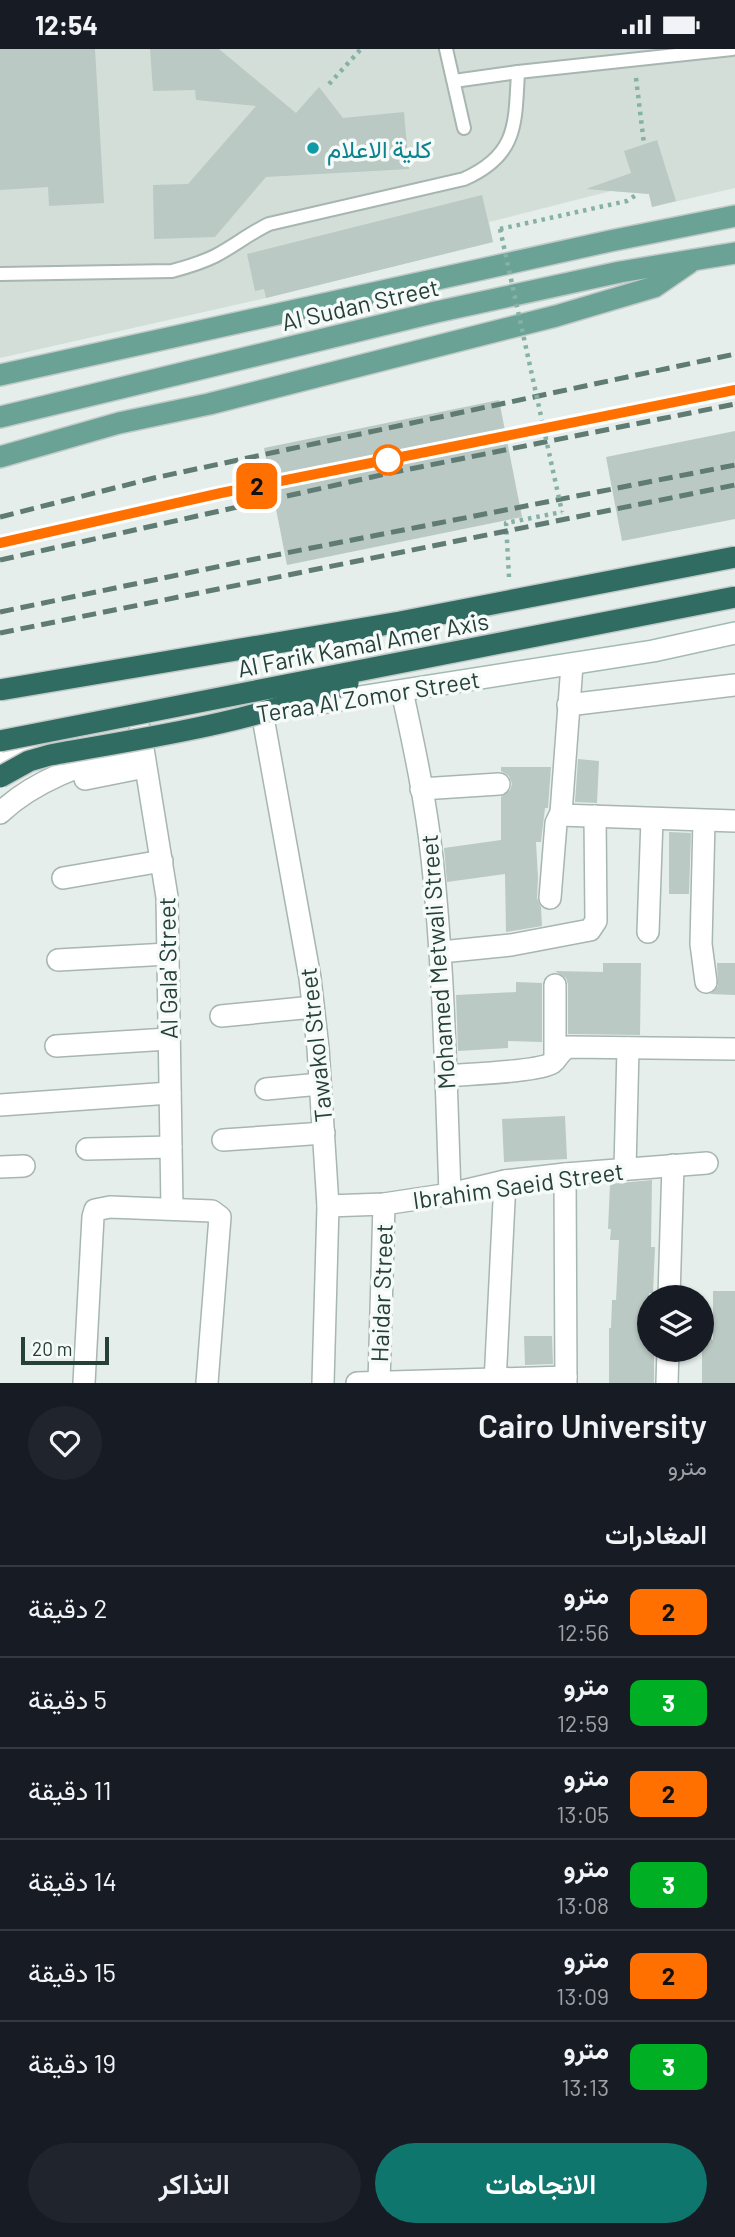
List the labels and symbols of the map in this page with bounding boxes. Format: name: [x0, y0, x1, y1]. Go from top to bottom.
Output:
place label: كلية الاعلام: [327, 134, 432, 166]
marker: كلية الاعلام: [305, 140, 321, 156]
street label: Al Sudan Street: [279, 272, 441, 336]
unlabelled marker: [373, 445, 403, 475]
line badge: 2: [234, 463, 280, 509]
street label: Al Farik Kamal Amer Axis: [235, 605, 491, 683]
street label: Teraa Al Zomor Street: [254, 664, 482, 728]
street label: Mohamed Metwali Street: [414, 833, 460, 1091]
street label: Al Gala' Street: [151, 897, 183, 1039]
street label: Tawakol Street: [292, 966, 338, 1124]
street label: Ibrahim Saeid Street: [411, 1156, 625, 1214]
street label: Haidar Street: [364, 1223, 398, 1363]
scale bar: [21, 1334, 108, 1366]

